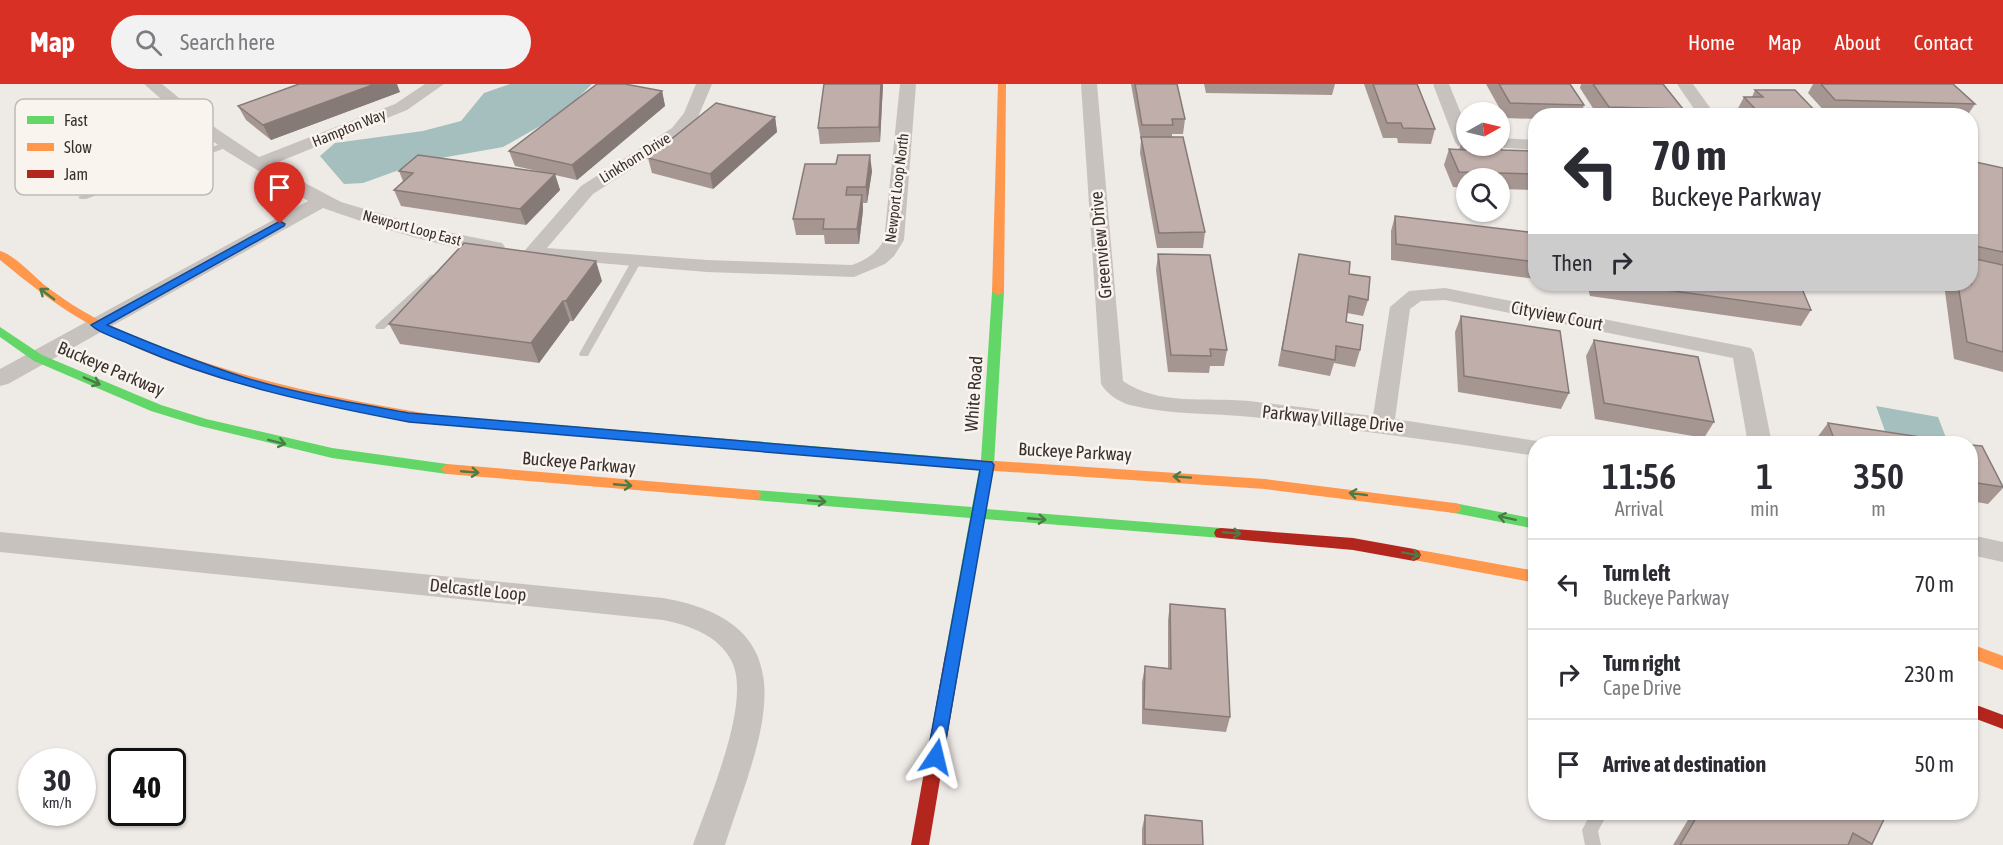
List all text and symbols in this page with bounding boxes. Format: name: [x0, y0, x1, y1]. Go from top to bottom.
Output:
search box: [111, 15, 531, 69]
text: Map: [30, 26, 75, 58]
icon: search: [132, 26, 165, 59]
text: Search here: [180, 29, 275, 55]
text: Home: [1688, 30, 1735, 54]
text: Map: [1768, 30, 1802, 54]
text: About: [1835, 30, 1881, 54]
text: Contact: [1914, 30, 1973, 54]
legend: [15, 99, 213, 195]
north arrow: [1456, 102, 1510, 156]
map controls: [1456, 102, 1510, 222]
street label: Hampton Way: [310, 105, 388, 150]
text: Fast: [64, 111, 88, 129]
street label: Linkhorn Drive: [596, 129, 673, 186]
text: 70 m: [1651, 131, 1726, 179]
street label: Newport Loop North: [881, 132, 912, 244]
icon: left: [1552, 132, 1630, 210]
text: Slow: [64, 138, 92, 156]
pin: [254, 162, 305, 224]
text: Jam: [64, 165, 88, 183]
button: search: [1456, 168, 1510, 222]
icon: arrive: [263, 171, 296, 204]
text: Buckeye Parkway: [1651, 181, 1822, 212]
street label: Greenview Drive: [1085, 191, 1116, 300]
street label: Newport Loop East: [361, 206, 463, 249]
icon: right: [1605, 246, 1638, 279]
text: Then: [1552, 250, 1593, 276]
one-way arrow: [40, 288, 56, 301]
street label: Cityview Court: [1509, 296, 1605, 335]
street label: Buckeye Parkway: [55, 337, 168, 400]
street label: White Road: [960, 355, 987, 433]
one-way arrow: [83, 377, 101, 388]
street label: Parkway Village Drive: [1261, 401, 1405, 436]
one-way arrow: [267, 436, 286, 448]
street label: Buckeye Parkway: [1018, 438, 1132, 465]
street label: Buckeye Parkway: [521, 447, 637, 478]
text: 11:56: [1602, 455, 1676, 497]
text: 1: [1756, 455, 1773, 497]
text: 350: [1853, 455, 1904, 497]
one-way arrow: [459, 467, 479, 478]
one-way arrow: [1172, 472, 1192, 483]
one-way arrow: [612, 480, 632, 491]
one-way arrow: [1348, 488, 1368, 499]
one-way arrow: [806, 495, 826, 506]
text: Arrival: [1615, 497, 1664, 520]
text: min: [1750, 497, 1779, 520]
text: m: [1871, 497, 1886, 520]
one-way arrow: [1498, 511, 1517, 523]
one-way arrow: [1027, 514, 1047, 525]
one-way arrow: [1221, 528, 1241, 539]
one-way arrow: [1400, 549, 1420, 560]
text: Turn left: [1603, 560, 1670, 586]
icon: left: [1552, 568, 1585, 601]
text: 70 m: [1914, 571, 1954, 597]
street label: Delcastle Loop: [429, 574, 527, 605]
text: Buckeye Parkway: [1603, 586, 1729, 609]
text: Turn right: [1603, 650, 1680, 676]
icon: right: [1552, 658, 1585, 691]
text: 230 m: [1904, 661, 1954, 687]
text: Cape Drive: [1603, 676, 1681, 699]
position arrow: [904, 725, 968, 789]
speed limit sign: 40: [108, 748, 186, 826]
icon: arrive: [1552, 748, 1585, 781]
text: Arrive at destination: [1603, 751, 1766, 777]
text: 50 m: [1914, 751, 1954, 777]
text: 30: [43, 763, 71, 797]
text: km/h: [42, 794, 72, 811]

